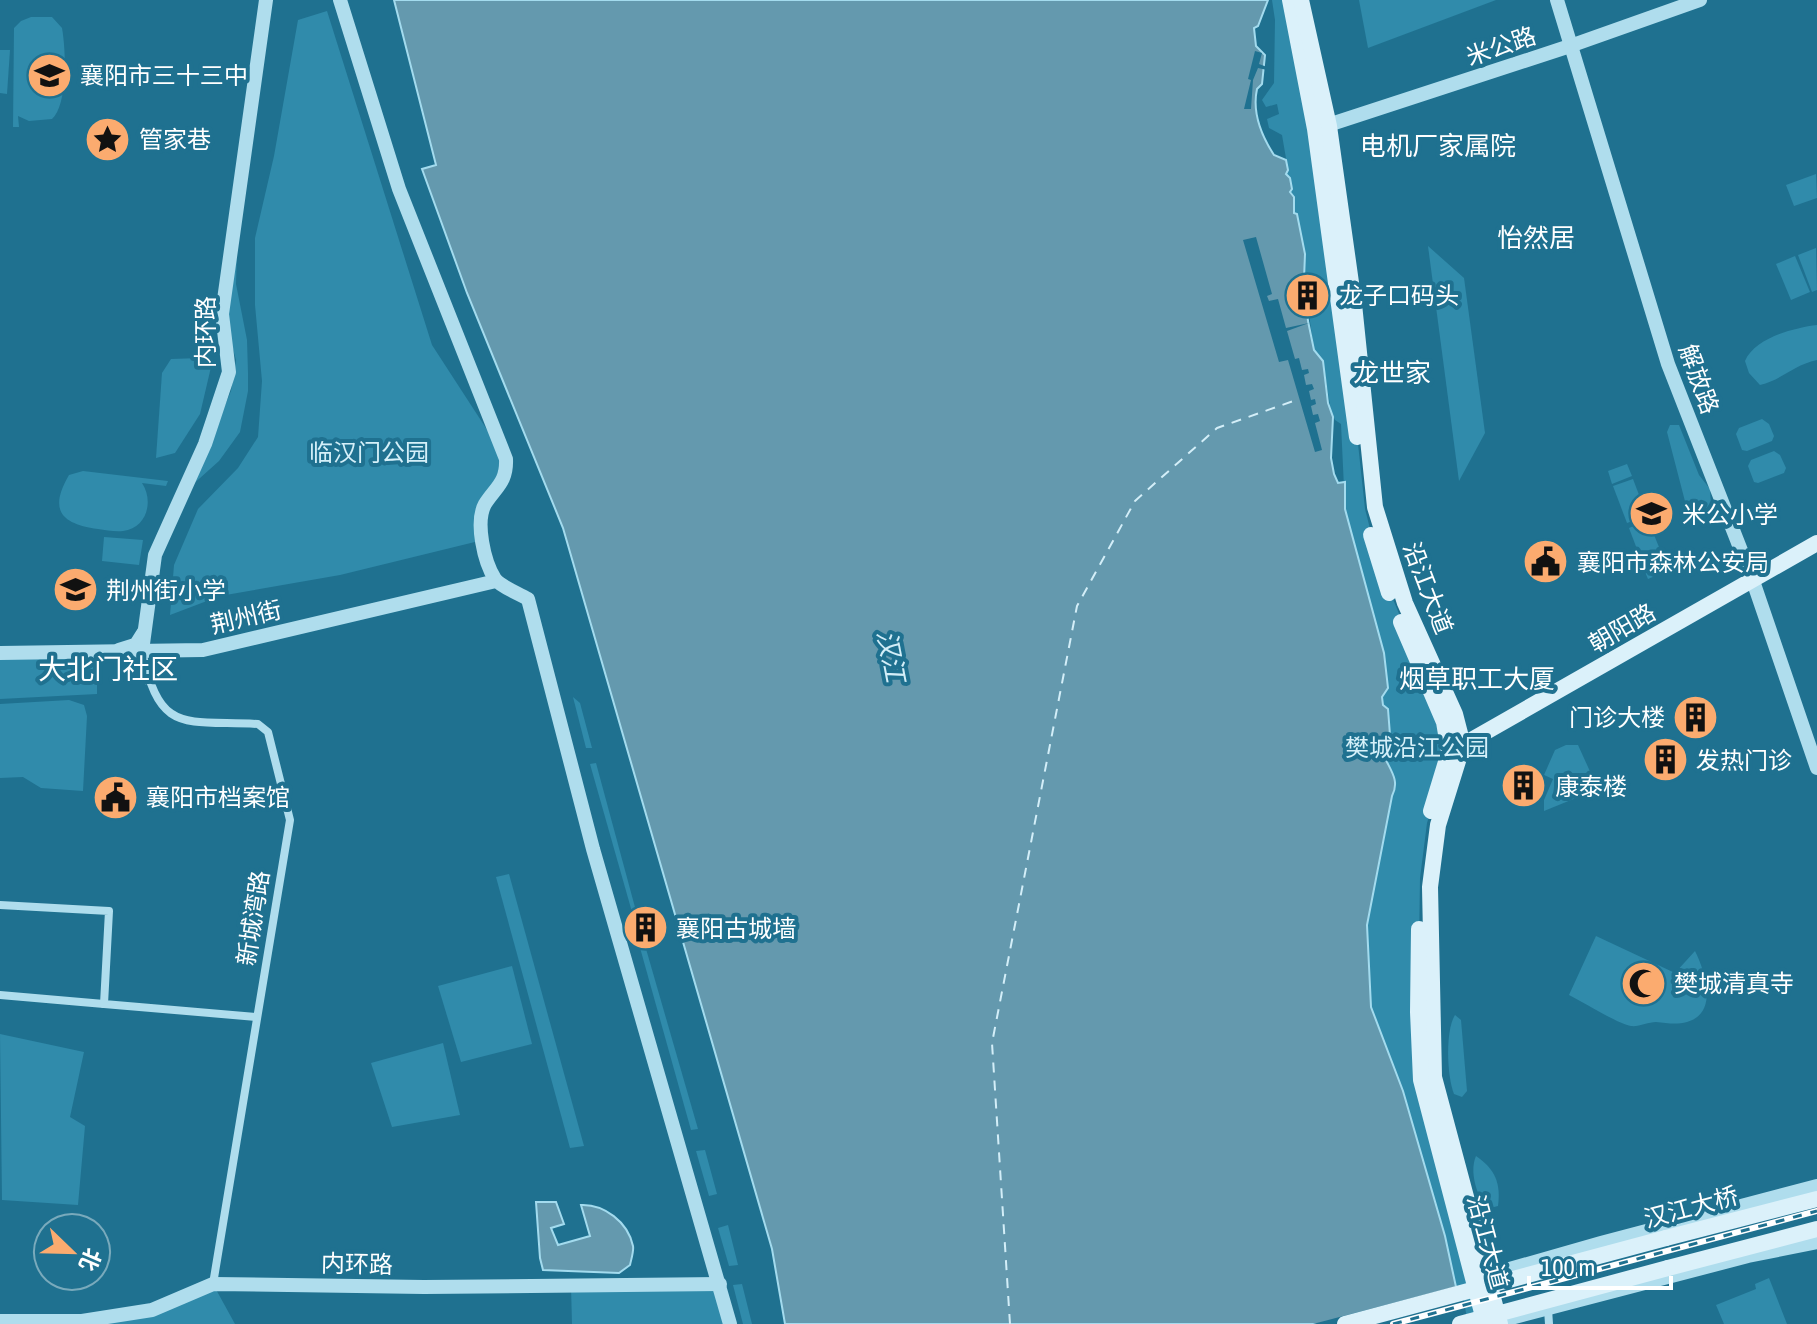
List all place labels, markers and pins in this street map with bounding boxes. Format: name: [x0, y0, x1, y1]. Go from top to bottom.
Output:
school or university icon: 襄阳市三十三中: [25, 51, 73, 99]
place label: 襄阳市三十三中: [80, 62, 248, 89]
place icon: 管家巷: [84, 115, 132, 163]
place label: 管家巷: [139, 126, 211, 153]
building icon: 龙子口码头: [1284, 271, 1332, 319]
place label: 龙子口码头: [1339, 282, 1459, 309]
school or university icon: 米公小学: [1627, 490, 1675, 538]
place label: 米公小学: [1682, 501, 1778, 528]
public building icon: 襄阳市森林公安局: [1522, 538, 1570, 586]
place label: 襄阳市森林公安局: [1577, 549, 1769, 576]
school or university icon: 荆州街小学: [51, 566, 99, 614]
place label: 荆州街小学: [106, 577, 226, 604]
building icon: 门诊大楼: [1672, 693, 1720, 741]
place label: 门诊大楼: [1569, 704, 1665, 731]
building icon: 发热门诊: [1641, 736, 1689, 784]
place label: 发热门诊: [1696, 747, 1792, 774]
building icon: 康泰楼: [1500, 762, 1548, 810]
public building icon: 襄阳市档案馆: [91, 773, 139, 821]
place label: 康泰楼: [1555, 773, 1627, 800]
place label: 襄阳市档案馆: [146, 784, 290, 811]
building icon: 襄阳古城墙: [621, 904, 669, 952]
place label: 襄阳古城墙: [676, 915, 796, 942]
mosque icon: 樊城清真寺: [1619, 959, 1667, 1007]
place label: 樊城清真寺: [1674, 970, 1794, 997]

